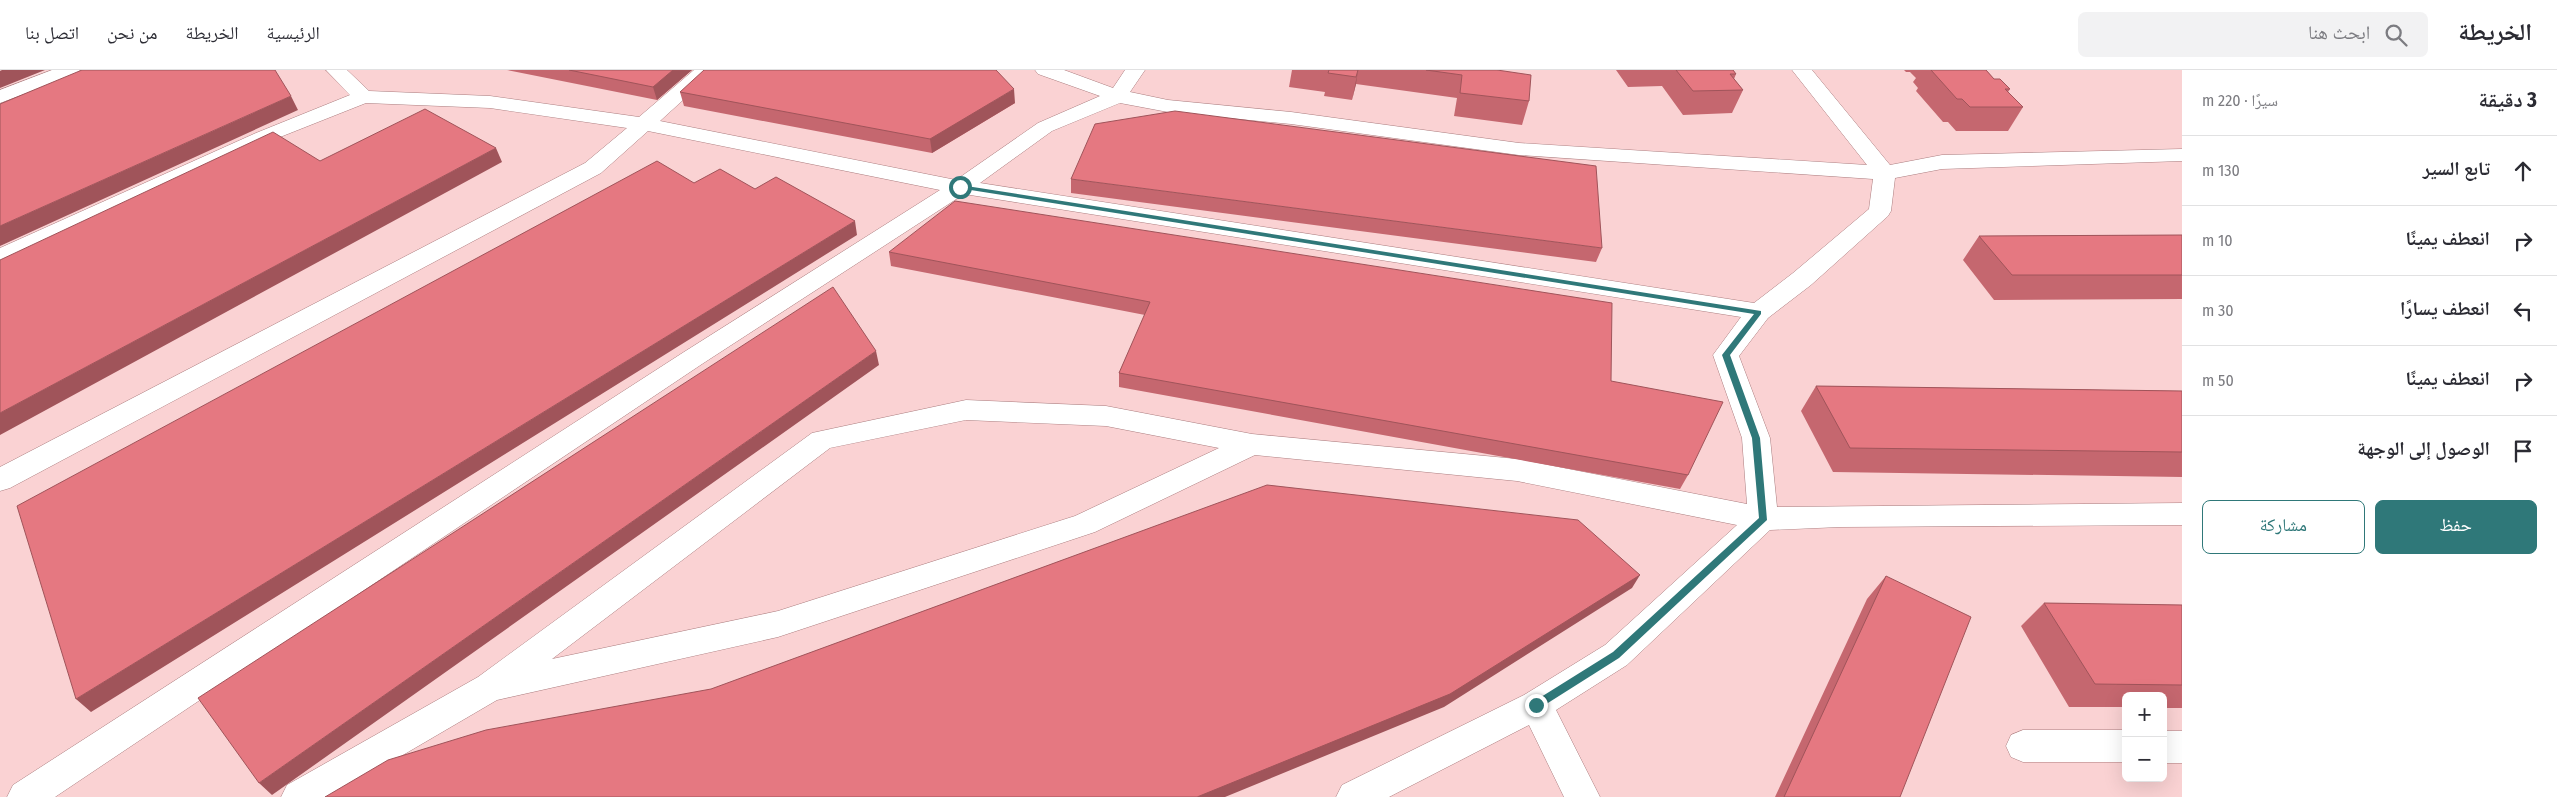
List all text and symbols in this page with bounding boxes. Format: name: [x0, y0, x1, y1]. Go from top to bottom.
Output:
search box: [2078, 12, 2428, 57]
text: الخريطة: [2458, 18, 2532, 46]
text: ابحث هنا: [2308, 21, 2370, 44]
icon: search: [2382, 21, 2410, 49]
text: اتصل بنا: [25, 22, 79, 44]
text: من نحن: [107, 22, 158, 44]
text: الخريطة: [186, 22, 239, 44]
text: الرئيسية: [267, 22, 320, 44]
text: 3 دقيقة: [2479, 87, 2537, 113]
text: سيرًا · 220 m: [2202, 91, 2278, 110]
text: تابع السير: [2423, 157, 2490, 180]
icon: ahead: [2509, 157, 2537, 185]
text: 130 m: [2202, 161, 2240, 180]
route start: [949, 176, 972, 199]
text: انعطف يمينًا: [2405, 227, 2490, 250]
icon: right: [2509, 227, 2537, 255]
text: 10 m: [2202, 231, 2233, 250]
text: انعطف يسارًا: [2400, 297, 2490, 320]
icon: left: [2509, 297, 2537, 325]
text: 30 m: [2202, 301, 2234, 320]
text: انعطف يمينًا: [2405, 367, 2490, 390]
icon: right: [2509, 367, 2537, 395]
text: 50 m: [2202, 371, 2234, 390]
text: الوصول إلى الوجهة: [2357, 437, 2490, 460]
icon: arrive: [2509, 437, 2537, 465]
button: مشاركة: [2202, 500, 2365, 554]
button: حفظ: [2375, 500, 2537, 554]
map controls: [2122, 692, 2167, 782]
button: +: [2122, 692, 2167, 737]
route end: [1525, 694, 1548, 717]
button: −: [2122, 737, 2167, 782]

